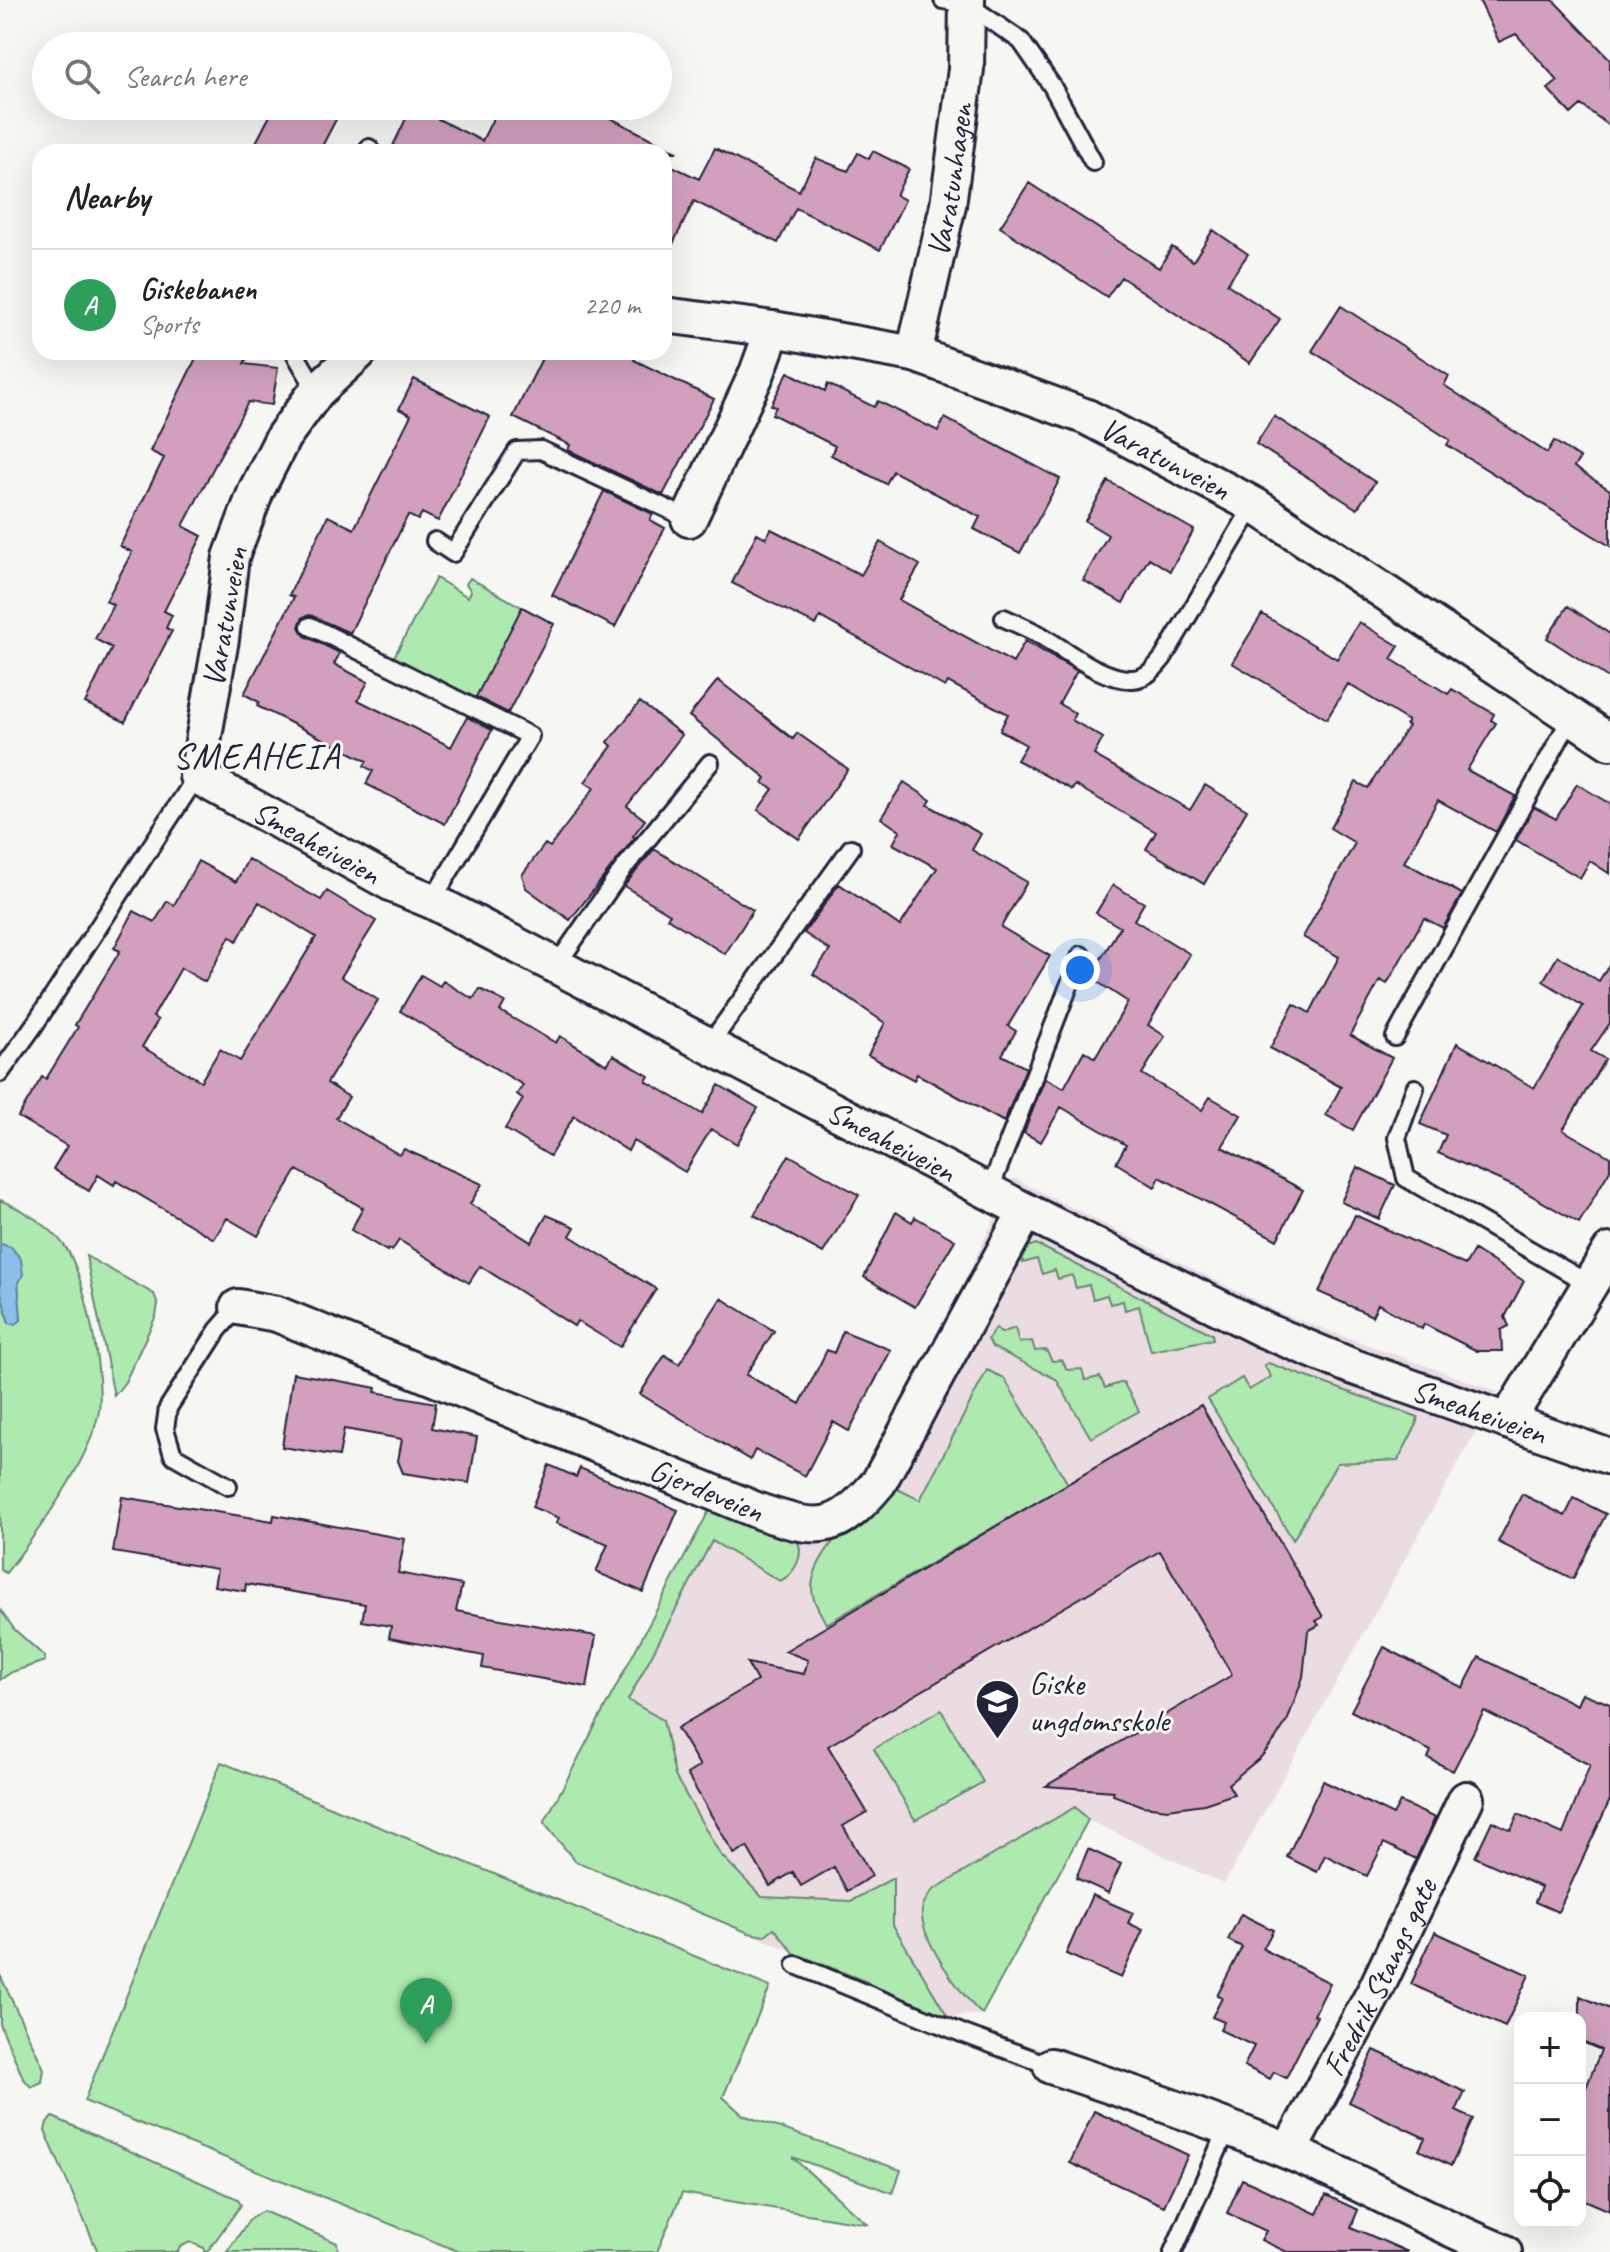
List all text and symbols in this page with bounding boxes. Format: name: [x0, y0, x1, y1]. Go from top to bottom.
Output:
search box: [32, 32, 672, 120]
icon: search: [60, 54, 104, 98]
text: Search here: [124, 57, 246, 95]
street label: Varatunhagen: [916, 99, 982, 260]
text: Nearby: [64, 175, 150, 218]
text: Giskebanen: [140, 270, 256, 308]
text: A: [83, 289, 97, 322]
text: 220 m: [584, 289, 640, 322]
text: Sports: [140, 308, 198, 341]
street label: Varatunveien: [1094, 407, 1238, 510]
street label: Varatunveien: [193, 543, 258, 690]
district label: SMEAHEIA: [173, 733, 341, 779]
street label: Smeaheiveien: [246, 790, 389, 895]
your location: [1060, 950, 1100, 990]
street label: Smeaheiveien: [820, 1090, 964, 1192]
street label: Smeaheiveien: [1407, 1369, 1554, 1454]
street label: Gjerdeveien: [644, 1448, 770, 1532]
place label: Giske ungdomsskole: [1029, 1663, 1172, 1741]
school or university icon: Giske ungdomsskole: [974, 1677, 1022, 1740]
street label: Fredrik Stangs gate: [1313, 1869, 1447, 2083]
pin: A: [400, 1978, 452, 2044]
map controls: [1514, 2012, 1586, 2228]
button: +: [1514, 2012, 1586, 2084]
button: −: [1514, 2084, 1586, 2156]
button: locate: [1514, 2156, 1586, 2228]

